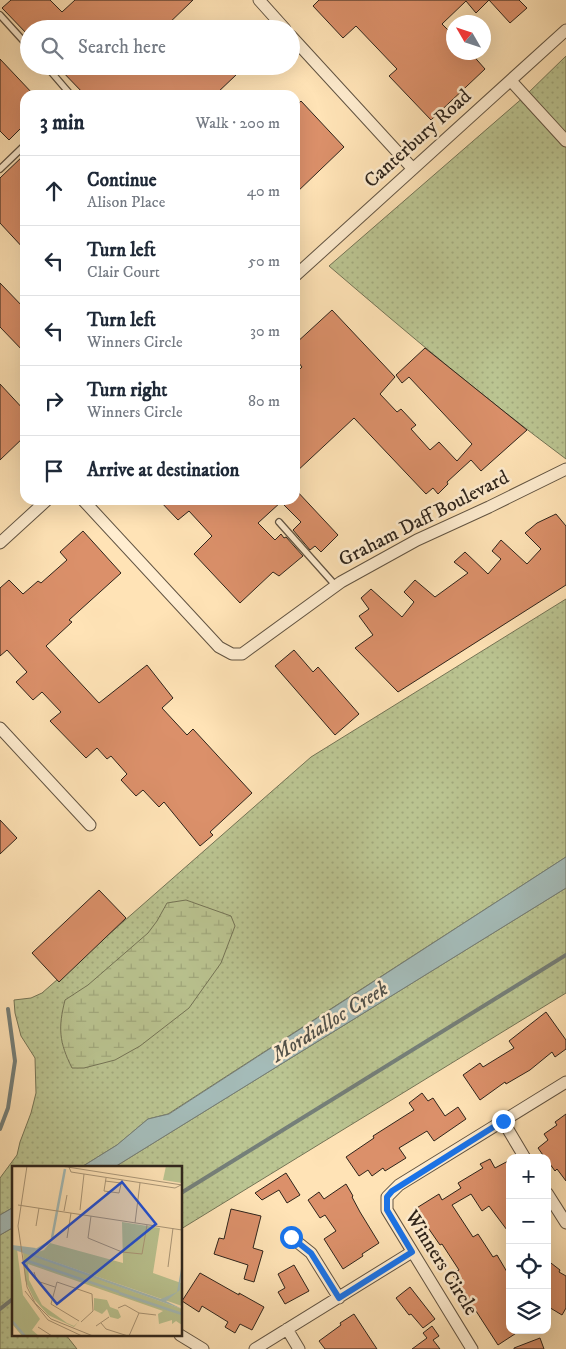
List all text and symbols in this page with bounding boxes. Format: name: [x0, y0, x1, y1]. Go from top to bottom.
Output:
north arrow: [446, 15, 491, 60]
search box: [20, 20, 300, 75]
icon: search: [38, 34, 66, 62]
text: Search here: [78, 36, 166, 59]
street label: Canterbury Road: [359, 84, 477, 194]
text: 3 min: [40, 110, 85, 136]
text: Walk · 200 m: [196, 113, 280, 133]
text: Continue: [87, 169, 157, 192]
icon: ahead: [40, 177, 68, 205]
text: 40 m: [247, 181, 280, 201]
text: Alison Place: [87, 192, 165, 212]
text: Turn left: [87, 239, 156, 262]
icon: left: [40, 247, 68, 275]
text: 50 m: [248, 251, 280, 271]
text: Clair Court: [87, 262, 160, 282]
text: Turn left: [87, 309, 156, 332]
icon: left: [40, 317, 68, 345]
text: 30 m: [250, 321, 280, 341]
text: Winners Circle: [87, 332, 183, 352]
text: Turn right: [87, 379, 167, 402]
icon: right: [40, 387, 68, 415]
text: 80 m: [248, 391, 280, 411]
text: Winners Circle: [87, 402, 183, 422]
icon: arrive: [40, 457, 68, 485]
text: Arrive at destination: [87, 459, 239, 482]
street label: Graham Daff Boulevard: [335, 465, 513, 573]
water label: Mordialloc Creek: [265, 976, 393, 1069]
route end: [492, 1110, 515, 1133]
map controls: [506, 1154, 551, 1334]
button: +: [506, 1154, 551, 1199]
inset map: [12, 1166, 182, 1336]
button: −: [506, 1199, 551, 1244]
street label: Winners Circle: [398, 1205, 483, 1320]
route start: [280, 1226, 303, 1249]
button: locate: [506, 1244, 551, 1289]
button: layers: [506, 1289, 551, 1334]

